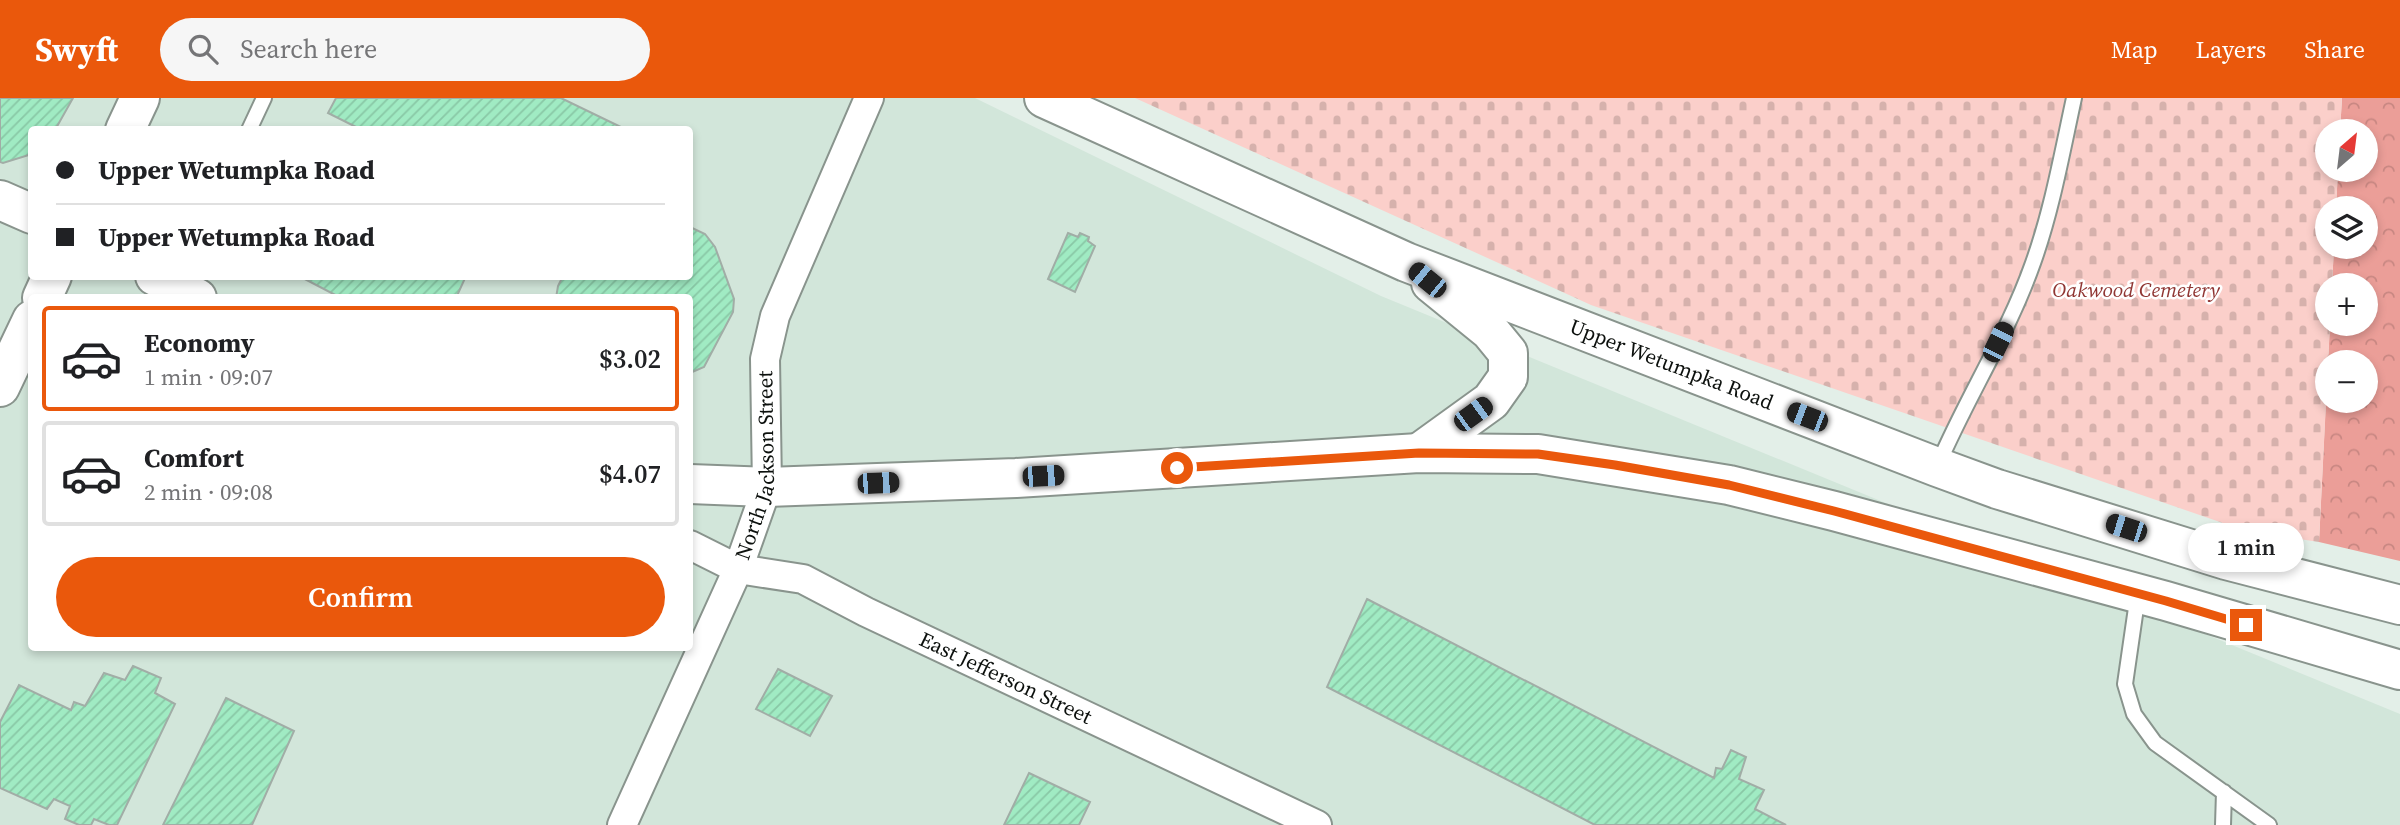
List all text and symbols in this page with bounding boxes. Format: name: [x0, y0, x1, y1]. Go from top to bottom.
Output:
search box: [160, 18, 650, 81]
text: Swyft: [35, 27, 118, 72]
icon: search: [184, 30, 222, 68]
text: Search here: [240, 31, 377, 67]
text: Map: [2111, 33, 2158, 66]
text: Layers: [2196, 33, 2266, 66]
text: Share: [2304, 33, 2365, 66]
north arrow: [2315, 119, 2378, 182]
map controls: [2315, 119, 2378, 413]
text: Upper Wetumpka Road: [98, 152, 375, 188]
button: layers: [2315, 196, 2378, 259]
text: Upper Wetumpka Road: [98, 219, 375, 255]
car: [1405, 259, 1450, 301]
button: +: [2315, 273, 2378, 336]
park label: Oakwood Cemetery: [2052, 275, 2221, 304]
street label: Upper Wetumpka Road: [1565, 312, 1778, 417]
car: [1980, 319, 2017, 365]
text: Economy: [144, 325, 255, 361]
icon: car: [60, 327, 123, 390]
text: $3.02: [599, 341, 661, 377]
button: −: [2315, 350, 2378, 413]
text: 1 min · 09:07: [144, 361, 273, 393]
street label: North Jackson Street: [727, 370, 781, 564]
car: [1450, 393, 1497, 435]
car: [1784, 400, 1831, 434]
text: Comfort: [144, 440, 244, 476]
icon: car: [60, 442, 123, 505]
route start: [1161, 452, 1193, 484]
text: $4.07: [599, 456, 661, 492]
car: [1022, 464, 1065, 488]
car: [857, 472, 900, 494]
text: 2 min · 09:08: [144, 476, 273, 508]
car: [2103, 512, 2150, 544]
callout: 1 min: [2188, 524, 2304, 573]
text: 1 min: [2216, 531, 2276, 563]
button: Confirm: [56, 557, 665, 637]
route end: [2230, 609, 2262, 641]
street label: East Jefferson Street: [915, 624, 1097, 731]

